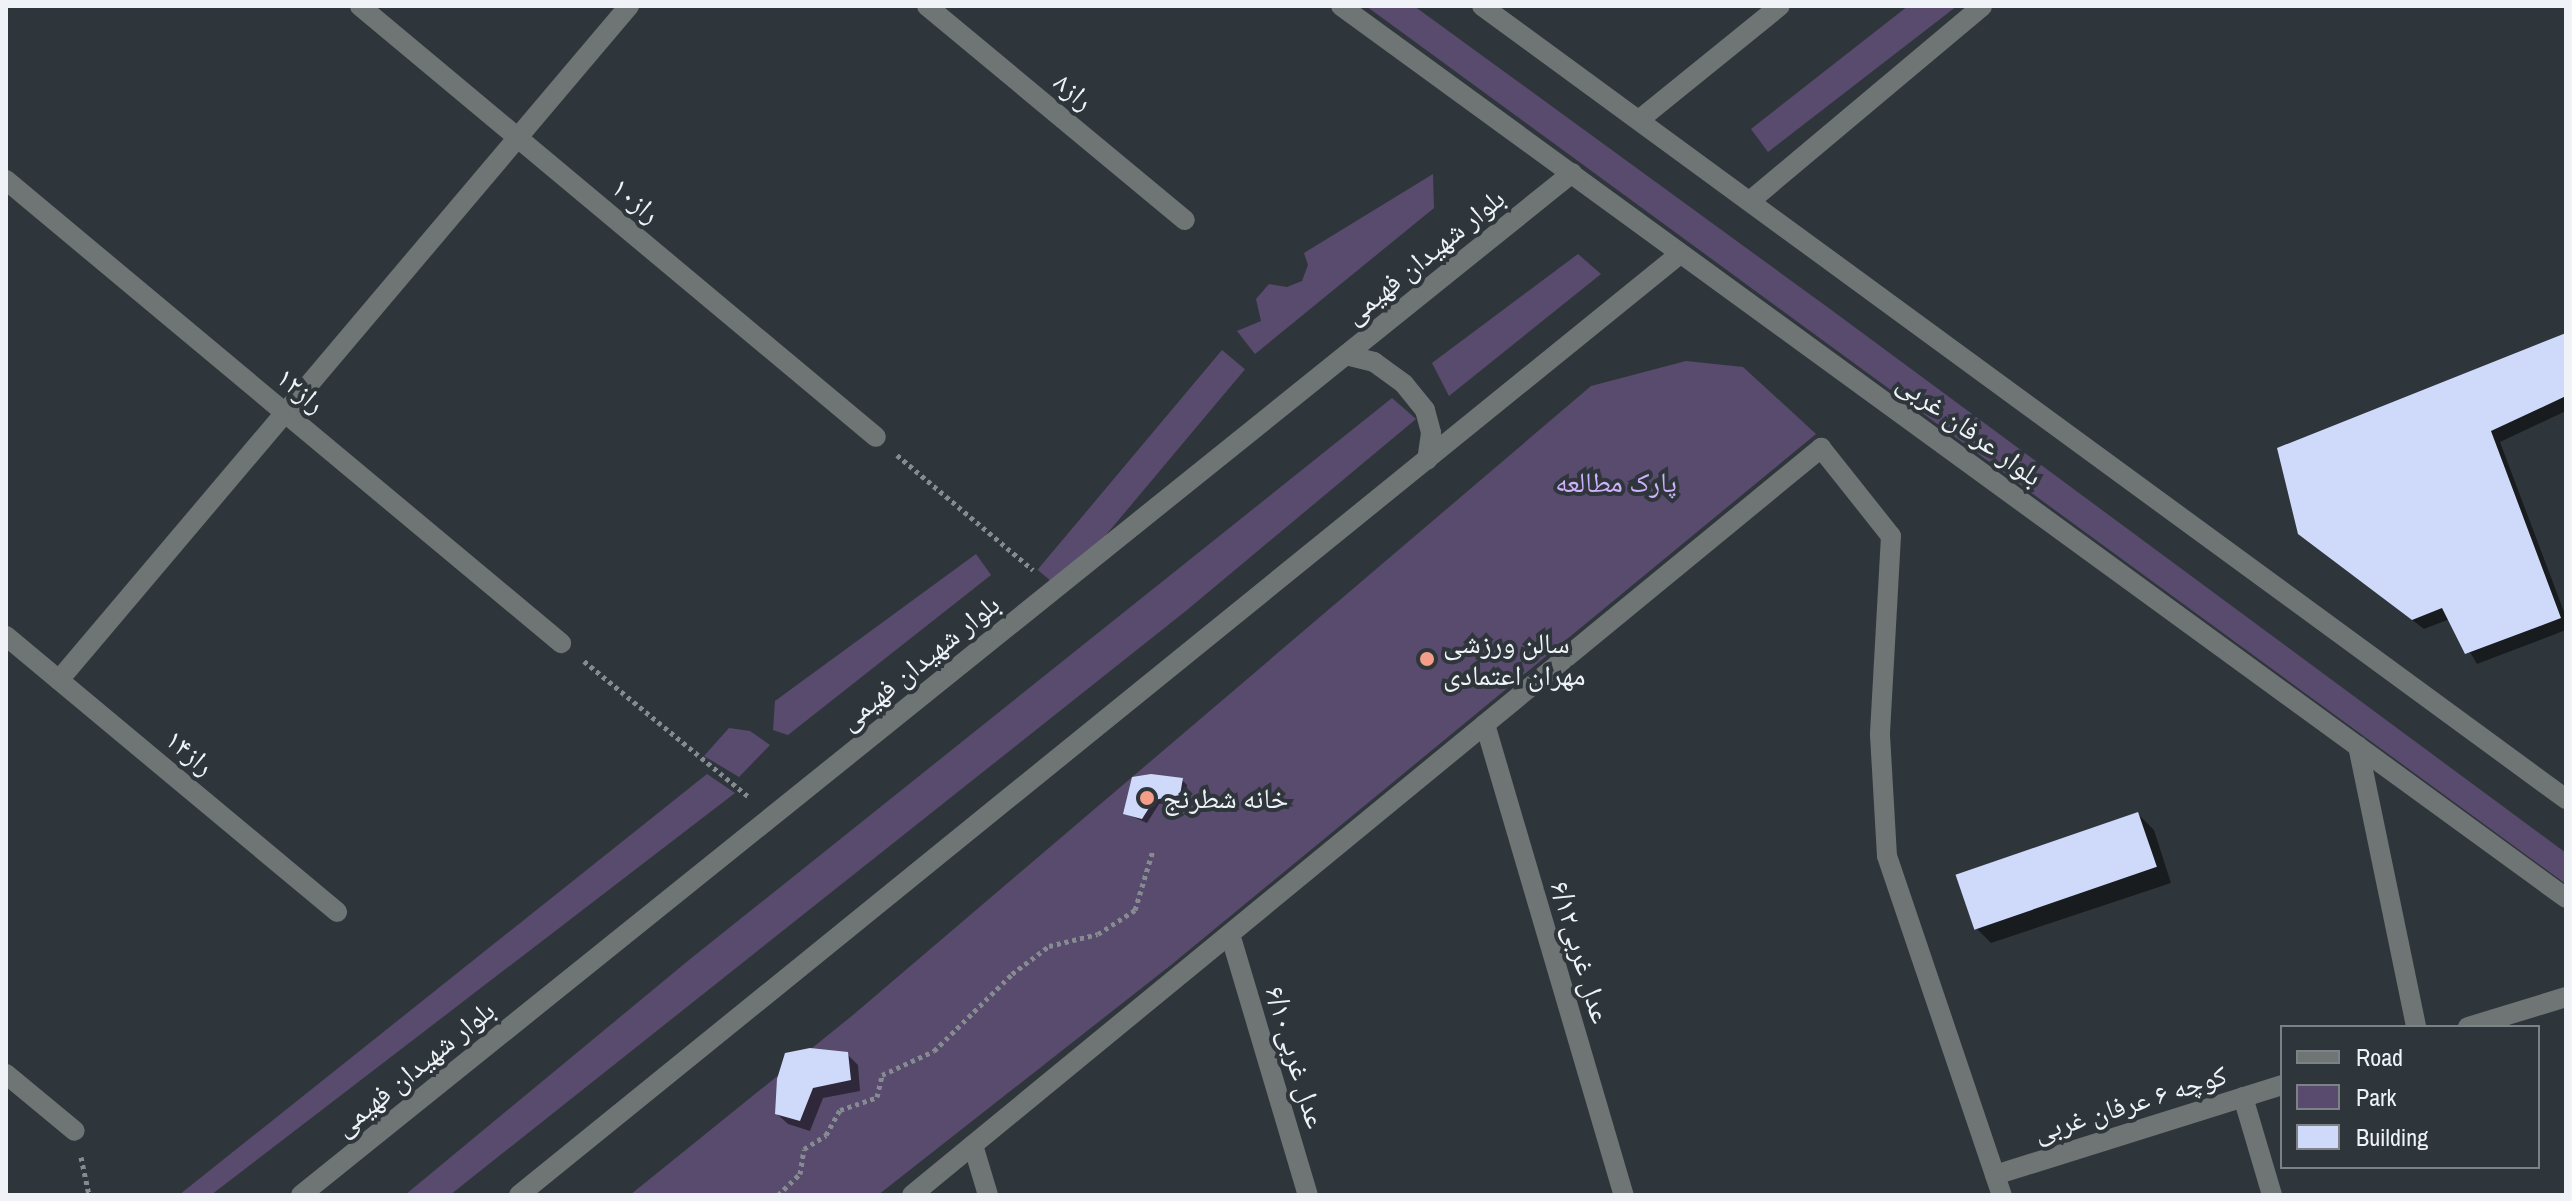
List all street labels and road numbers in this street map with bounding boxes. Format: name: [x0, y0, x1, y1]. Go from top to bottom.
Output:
street label: راز۸: [1048, 65, 1100, 117]
street label: راز۱۰: [605, 170, 667, 230]
street label: بلوار شهیدان فهیمی: [1337, 181, 1511, 331]
street label: راز۱۲: [270, 360, 332, 420]
street label: بلوار عرفان غربی: [1891, 365, 2049, 493]
street label: بلوار شهیدان فهیمی: [832, 587, 1006, 737]
street label: راز۱۴: [159, 722, 221, 782]
street label: ۶/۱۲عدل غربی: [1543, 877, 1619, 1027]
street label: ۶/۱۰عدل غربی: [1258, 982, 1334, 1132]
street label: بلوار شهیدان فهیمی: [327, 993, 501, 1143]
street label: کوچه ۶ عرفان غربی: [2029, 1058, 2231, 1148]

